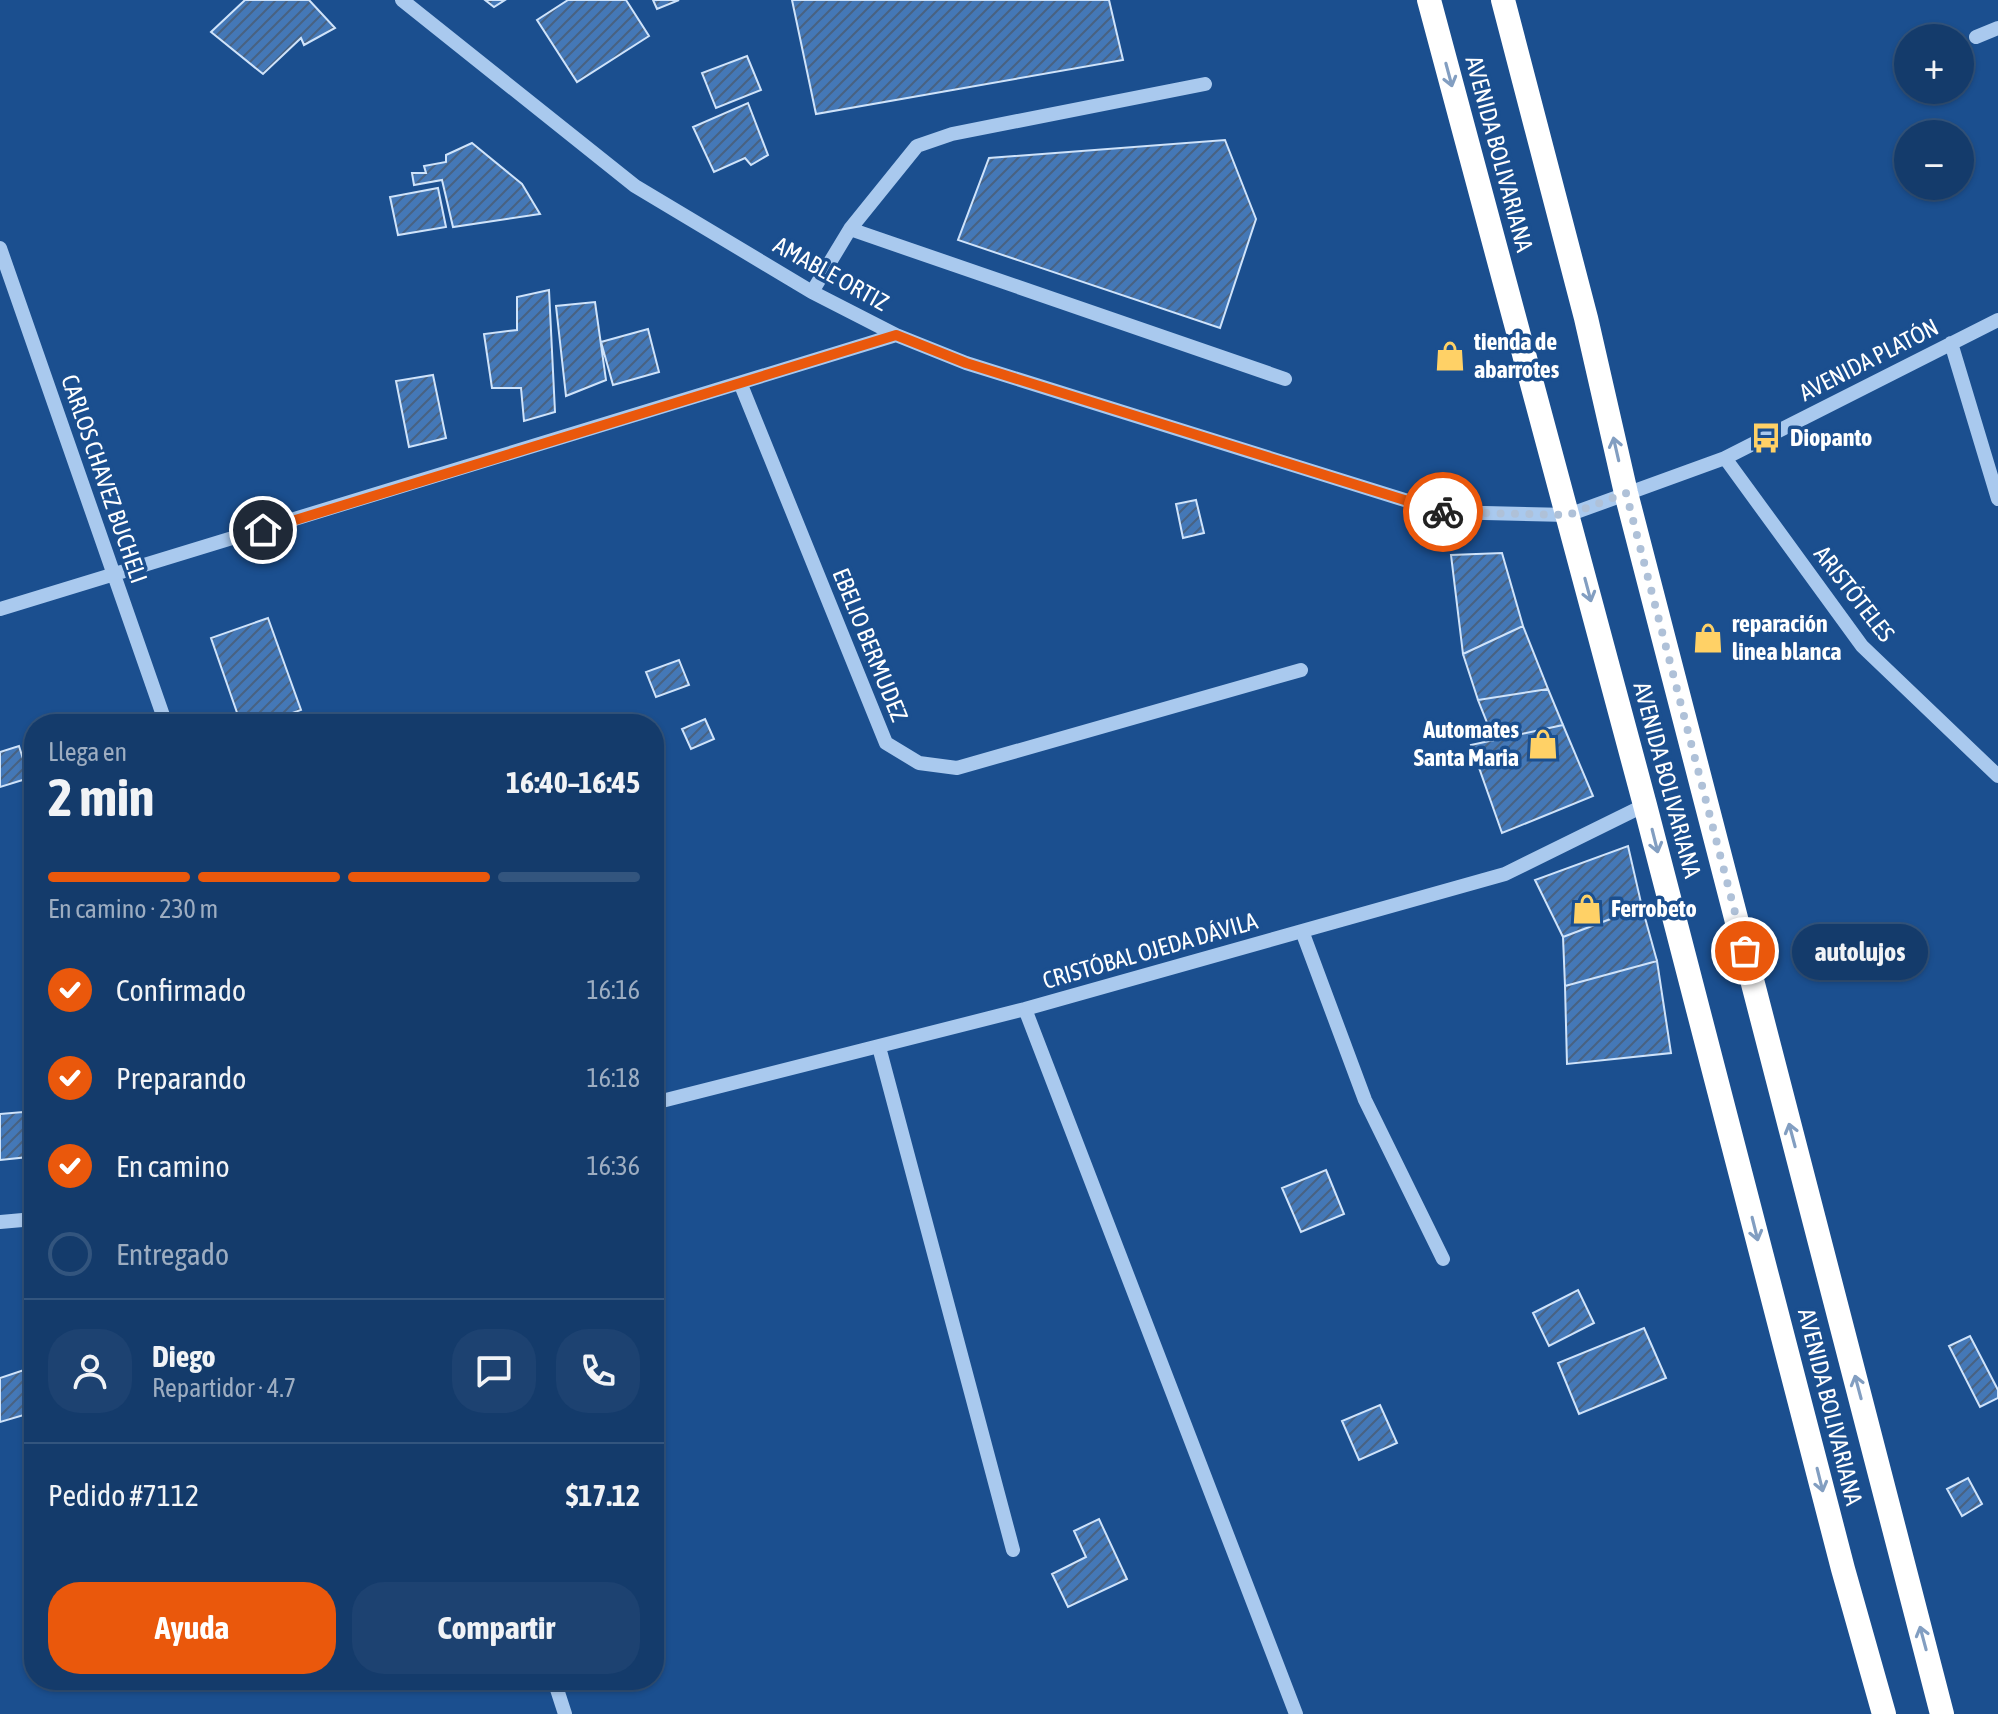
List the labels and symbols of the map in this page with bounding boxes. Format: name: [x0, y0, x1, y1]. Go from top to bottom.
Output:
street label: AVENIDA BOLIVARIANA: [1460, 53, 1539, 255]
one-way arrow: [1442, 62, 1457, 88]
street label: AMABLE ORTIZ: [769, 231, 894, 316]
street label: AVENIDA PLATÓN: [1795, 313, 1943, 406]
place label: tienda de abarrotes: [1473, 328, 1560, 383]
shop icon: tienda de abarrotes: [1433, 339, 1467, 373]
street label: CARLOS CHAVEZ BUCHELI: [56, 371, 153, 587]
bus stop icon: Diopanto: [1749, 421, 1783, 455]
place label: Diopanto: [1790, 424, 1872, 451]
one-way arrow: [1608, 437, 1623, 463]
courier: [1403, 472, 1483, 552]
pin: [229, 496, 297, 564]
street label: ARISTÓTELES: [1809, 541, 1900, 647]
street label: EBELIO BERMUDEZ: [827, 564, 914, 726]
one-way arrow: [1581, 577, 1596, 603]
place label: reparación linea blanca: [1732, 610, 1841, 665]
shop icon: reparación linea blanca: [1691, 621, 1725, 655]
street label: AVENIDA BOLIVARIANA: [1628, 679, 1707, 881]
place label: Automates Santa Maria: [1414, 716, 1520, 771]
shop icon: Automates Santa Maria: [1526, 727, 1560, 761]
one-way arrow: [1648, 828, 1663, 854]
shop icon: Ferrobeto: [1570, 892, 1604, 926]
place label: Ferrobeto: [1611, 895, 1697, 922]
street label: CRISTÓBAL OJEDA DÁVILA: [1039, 907, 1261, 994]
pin: [1711, 917, 1779, 985]
callout: autolujos: [1793, 923, 1929, 979]
one-way arrow: [1784, 1123, 1799, 1149]
one-way arrow: [1748, 1215, 1763, 1241]
street label: AVENIDA BOLIVARIANA: [1793, 1306, 1868, 1508]
one-way arrow: [1849, 1374, 1864, 1400]
one-way arrow: [1813, 1467, 1828, 1493]
one-way arrow: [1914, 1626, 1929, 1652]

